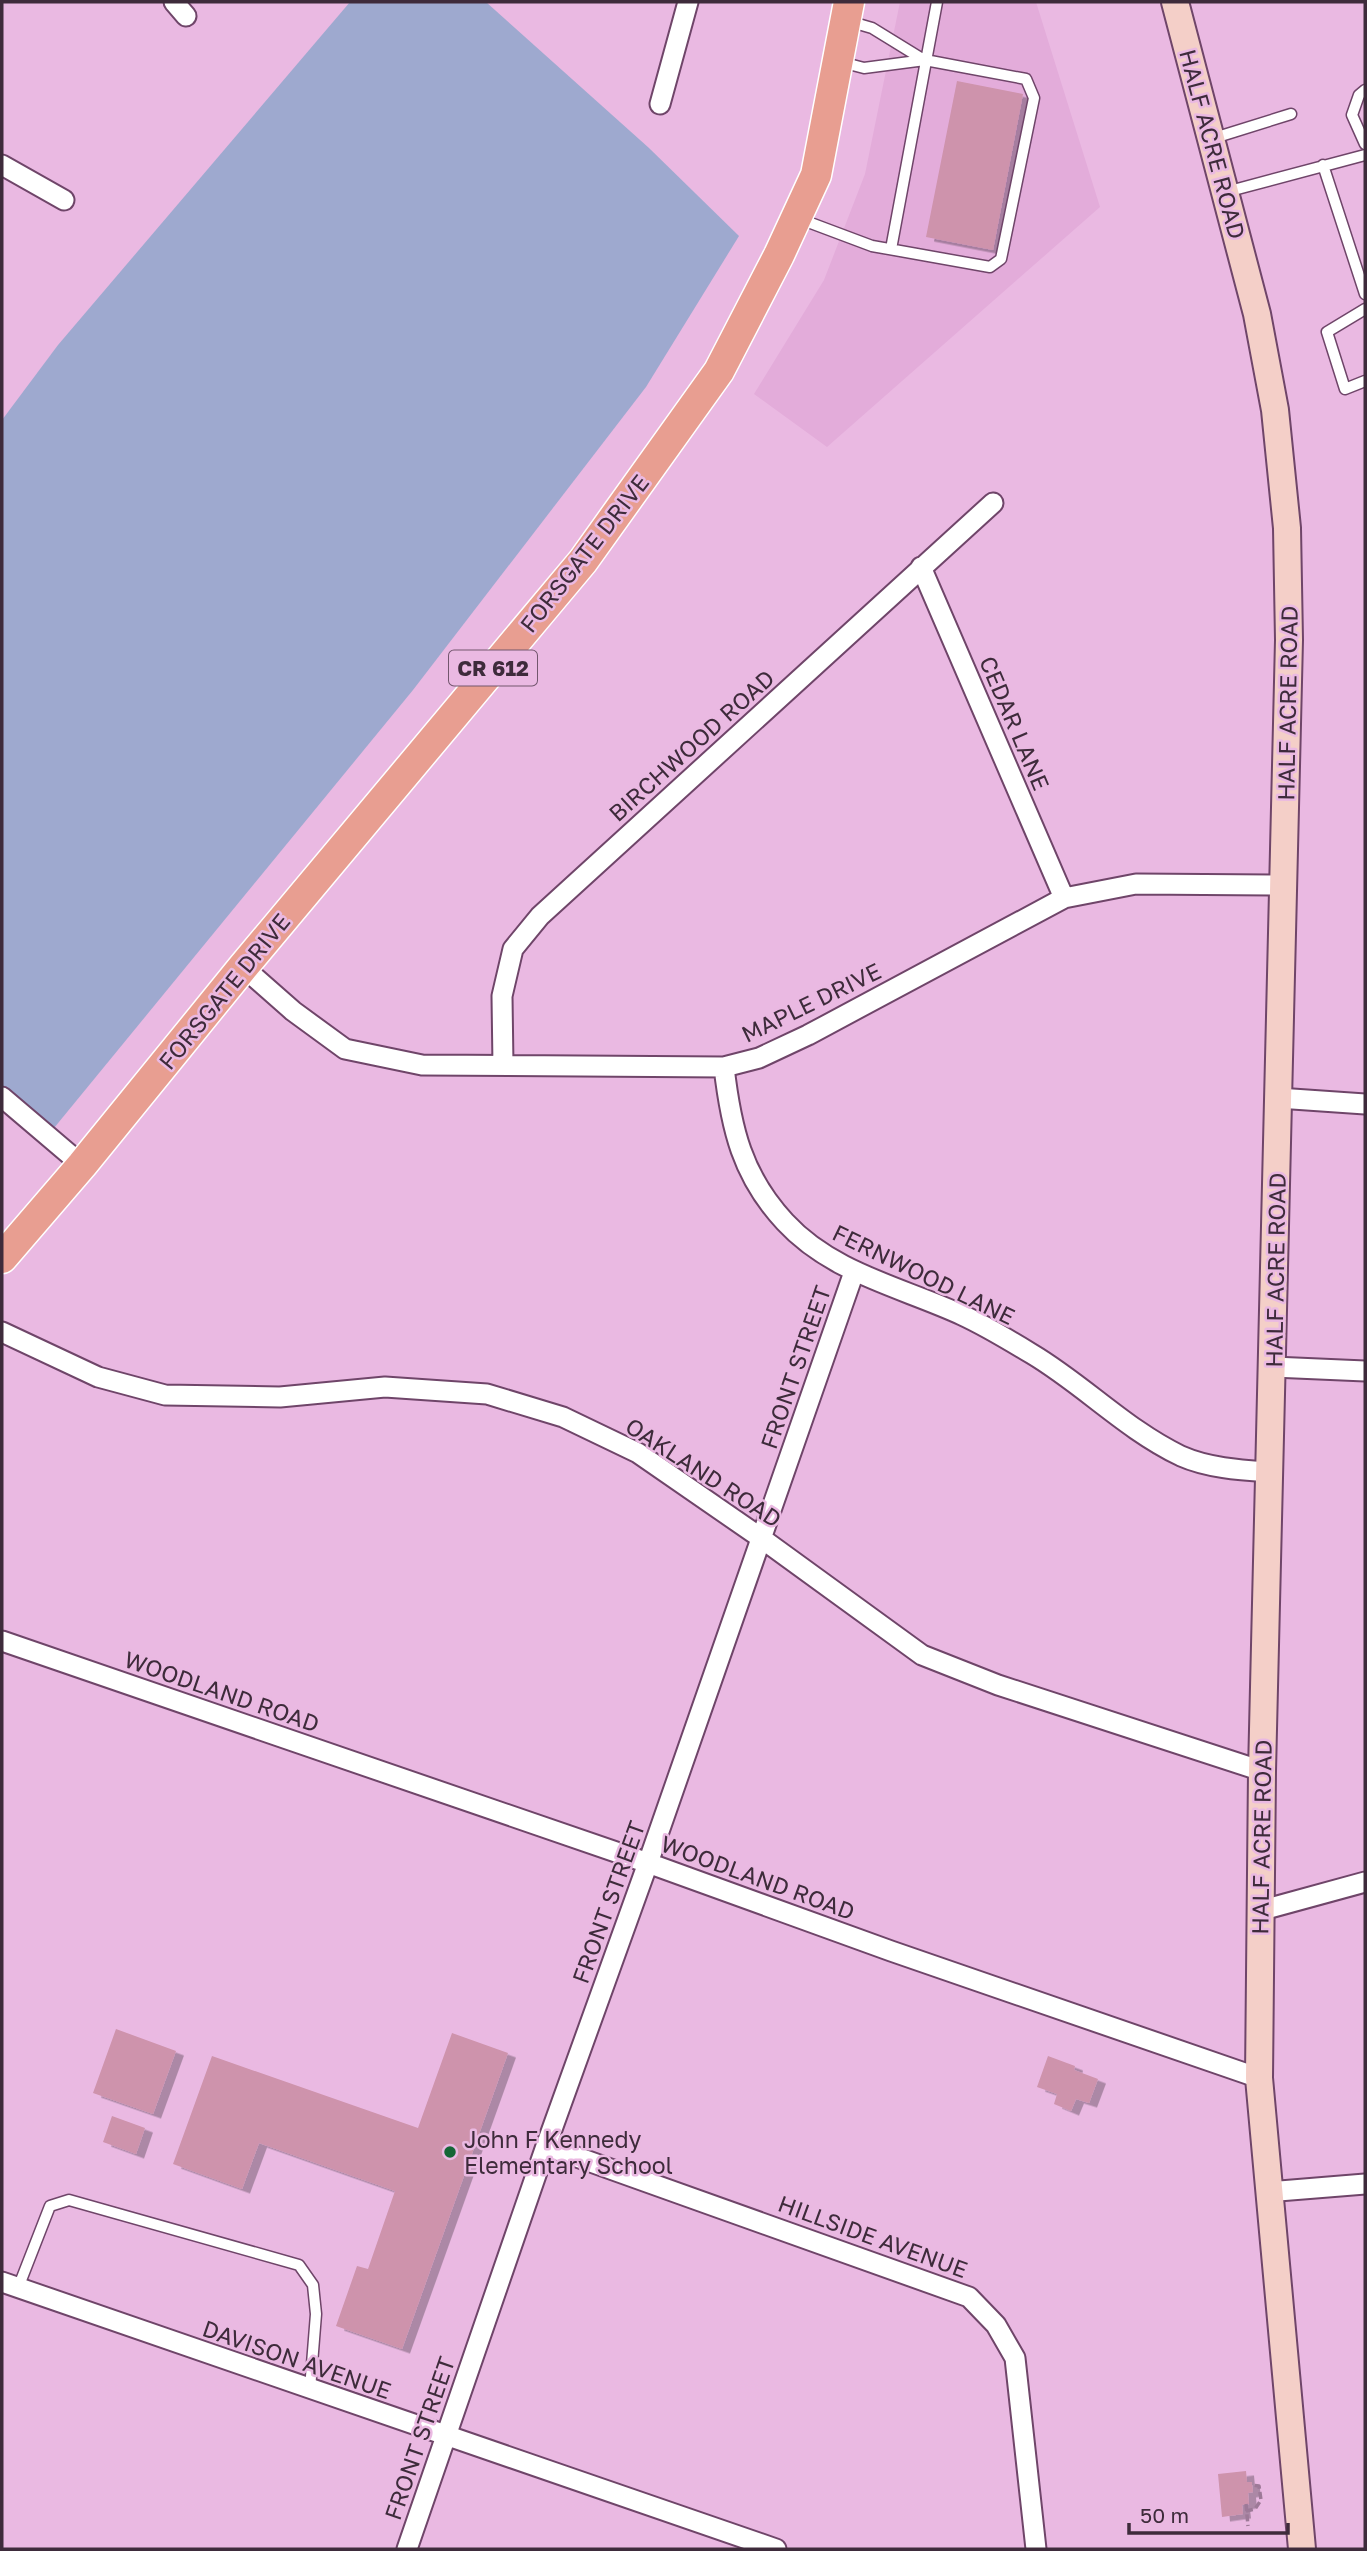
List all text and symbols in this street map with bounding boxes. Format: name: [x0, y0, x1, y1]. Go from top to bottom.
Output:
street label: HALF ACRE ROAD: [1174, 46, 1252, 242]
street label: FORSGATE DRIVE: [514, 468, 654, 638]
street label: HALF ACRE ROAD: [1271, 605, 1303, 801]
road number: CR 612: [449, 650, 537, 686]
street label: CEDAR LANE: [974, 652, 1056, 794]
street label: BIRCHWOOD ROAD: [603, 663, 779, 827]
street label: FORSGATE DRIVE: [152, 907, 296, 1075]
street label: MAPLE DRIVE: [737, 956, 885, 1048]
street label: HALF ACRE ROAD: [1259, 1172, 1291, 1368]
street label: FERNWOOD LANE: [828, 1218, 1020, 1330]
street label: FRONT STREET: [754, 1282, 836, 1452]
street label: OAKLAND ROAD: [621, 1411, 787, 1533]
street label: WOODLAND ROAD: [121, 1645, 323, 1737]
street label: HALF ACRE ROAD: [1245, 1739, 1277, 1935]
street label: FRONT STREET: [566, 1817, 650, 1987]
street label: WOODLAND ROAD: [657, 1829, 859, 1925]
place label: John F Kennedy Elementary School: [464, 2125, 673, 2179]
marker: John F Kennedy Elementary School: [442, 2144, 458, 2160]
street label: HILLSIDE AVENUE: [775, 2189, 971, 2283]
street label: DAVISON AVENUE: [199, 2314, 395, 2404]
street label: FRONT STREET: [378, 2353, 460, 2523]
scale bar: [1129, 2492, 1288, 2536]
text: 50 m: [1140, 2502, 1189, 2528]

